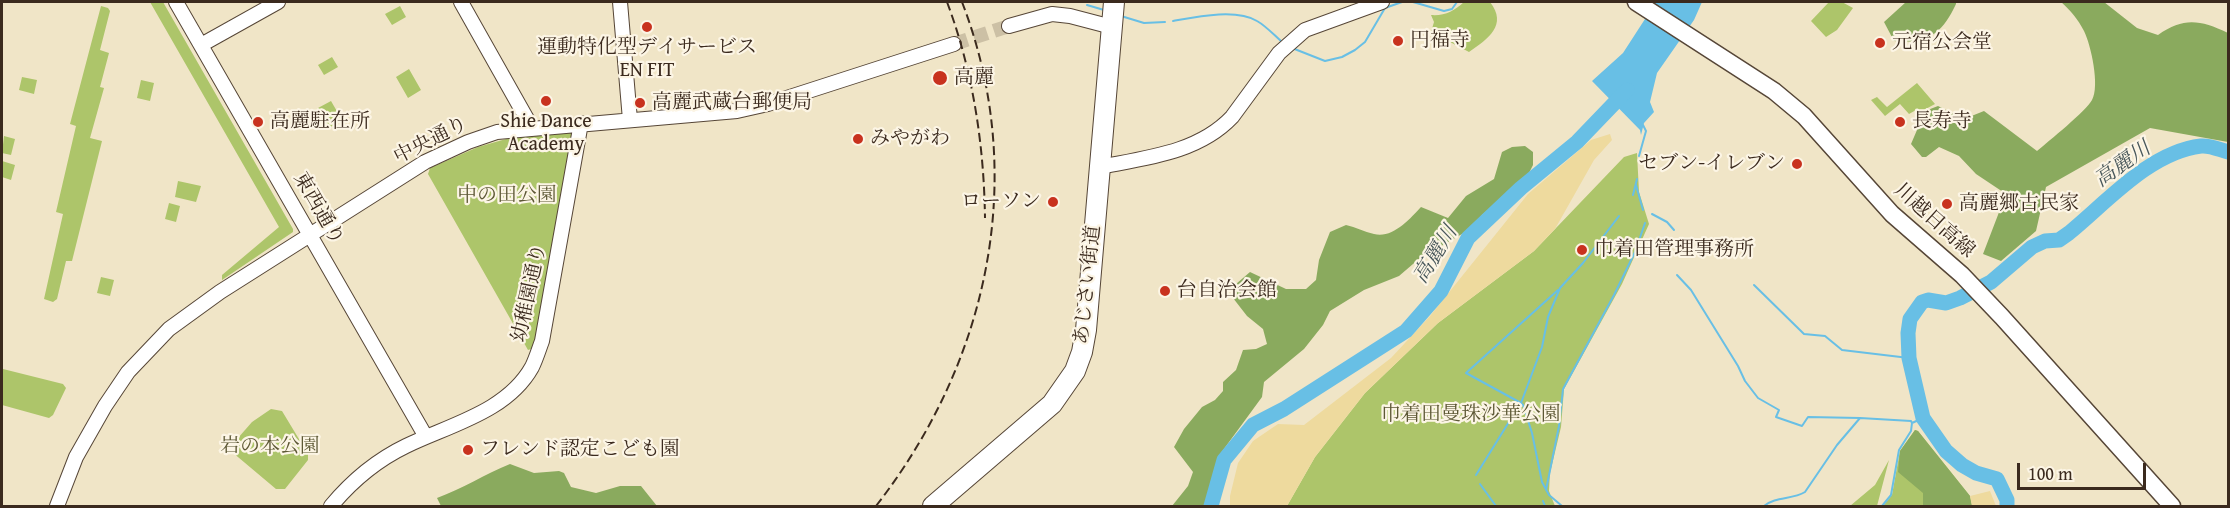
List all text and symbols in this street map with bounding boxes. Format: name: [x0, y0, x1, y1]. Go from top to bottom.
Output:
marker: 運動特化型デイサービス EN FIT: [640, 20, 654, 34]
place label: 円福寺: [1410, 29, 1470, 53]
place label: 元宿公会堂: [1892, 31, 1992, 55]
marker: 円福寺: [1391, 34, 1405, 48]
place label: 運動特化型デイサービス EN FIT: [537, 36, 757, 83]
marker: 元宿公会堂: [1873, 36, 1887, 50]
place label: 高麗: [954, 66, 994, 90]
marker: 高麗: [931, 69, 949, 87]
place label: 高麗武蔵台郵便局: [652, 91, 812, 115]
marker: Shie Dance Academy: [539, 94, 553, 108]
marker: 高麗武蔵台郵便局: [633, 96, 647, 110]
place label: 高麗駐在所: [270, 110, 370, 134]
place label: Shie Dance Academy: [500, 110, 592, 157]
place label: 長寿寺: [1912, 110, 1972, 134]
street label: 中央通り: [390, 112, 472, 170]
marker: 高麗駐在所: [251, 115, 265, 129]
marker: 長寿寺: [1893, 115, 1907, 129]
place label: みやがわ: [870, 127, 950, 151]
marker: みやがわ: [851, 132, 865, 146]
water label: 高麗川: [2090, 137, 2156, 193]
place label: セブン-イレブン: [1638, 152, 1785, 176]
marker: セブン-イレブン: [1790, 157, 1804, 171]
street label: 東西通り: [288, 168, 348, 250]
street label: 川越日高線: [1889, 179, 1979, 263]
park label: 中の田公園: [457, 184, 557, 208]
place label: ローソン: [961, 190, 1041, 214]
place label: 高麗郷古民家: [1959, 192, 2079, 216]
marker: ローソン: [1046, 195, 1060, 209]
marker: 高麗郷古民家: [1940, 197, 1954, 211]
water label: 高麗川: [1409, 222, 1463, 288]
street label: あじさい街道: [1070, 224, 1106, 346]
place label: 巾着田管理事務所: [1594, 238, 1754, 262]
street label: 幼稚園通り: [508, 242, 552, 344]
marker: 巾着田管理事務所: [1575, 243, 1589, 257]
place label: 台自治会館: [1177, 279, 1277, 303]
marker: 台自治会館: [1158, 284, 1172, 298]
park label: 巾着田曼珠沙華公園: [1381, 403, 1561, 427]
park label: 岩の本公園: [220, 435, 320, 459]
place label: フレンド認定こども園: [480, 438, 680, 462]
marker: フレンド認定こども園: [461, 443, 475, 457]
scale bar: [2020, 451, 2149, 489]
text: 100 m: [2028, 460, 2073, 487]

